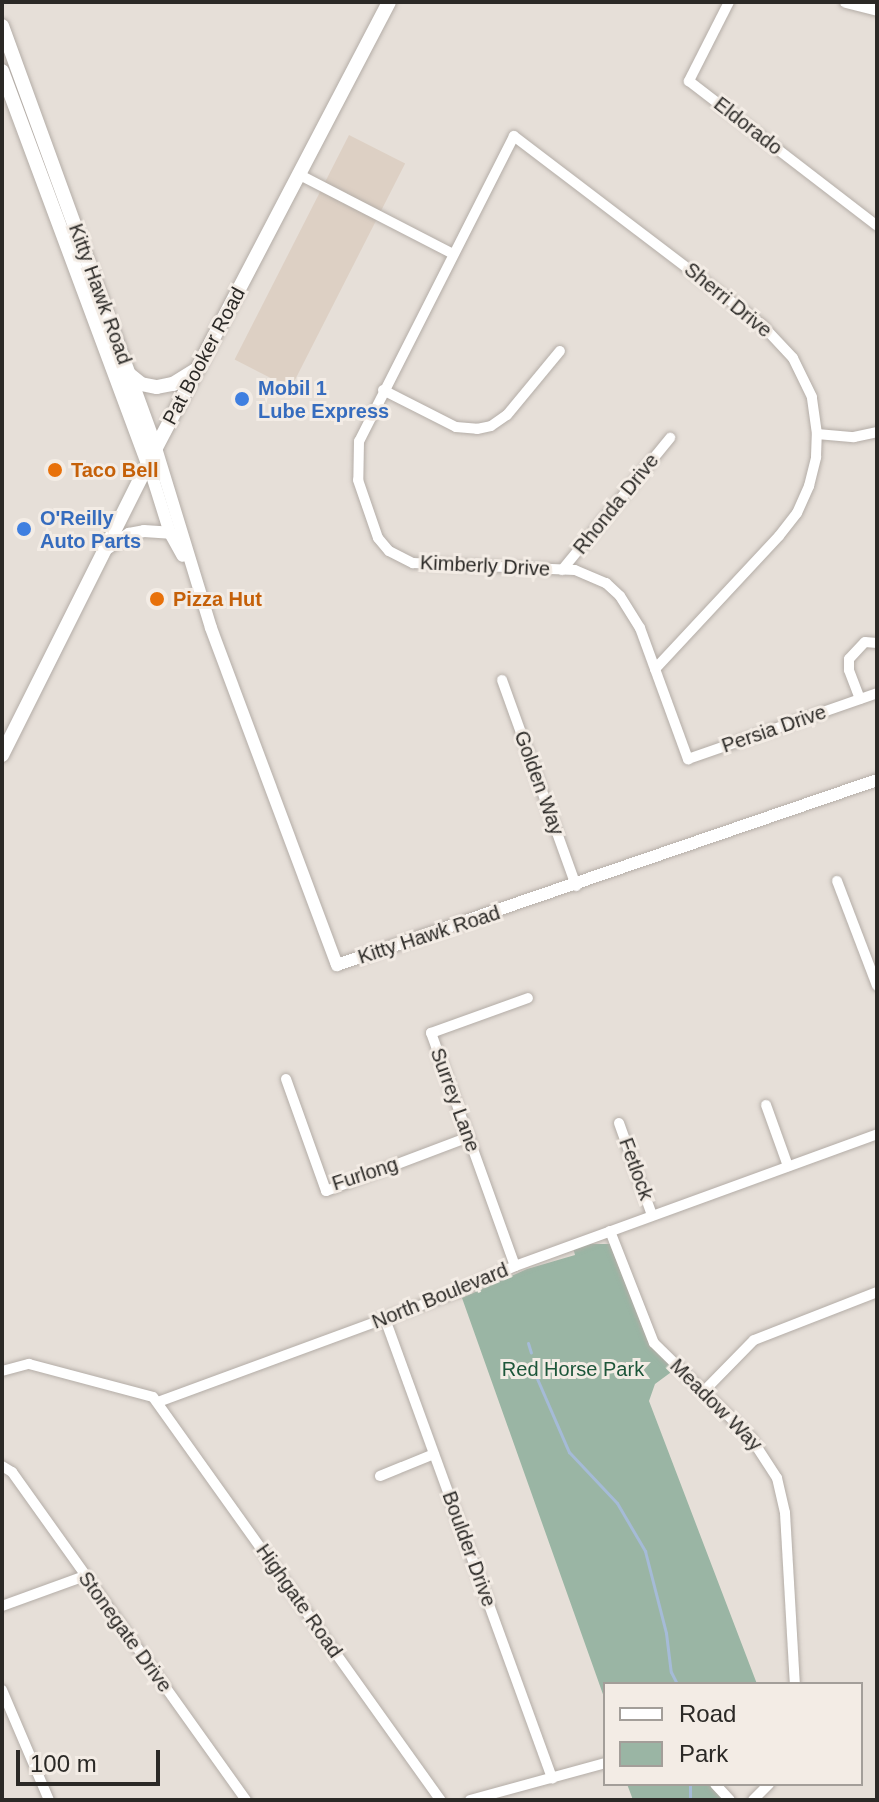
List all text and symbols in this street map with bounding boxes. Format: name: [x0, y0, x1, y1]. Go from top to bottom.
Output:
street label: Eldorado: [709, 92, 787, 160]
street label: Kitty Hawk Road: [63, 220, 137, 368]
street label: Sherri Drive: [679, 257, 777, 343]
street label: Pat Booker Road: [158, 283, 250, 429]
place label: Mobil 1 Lube Express: [258, 376, 389, 423]
marker: Mobil 1 Lube Express: [233, 390, 251, 408]
street label: Rhonda Drive: [568, 449, 664, 559]
place label: Taco Bell: [71, 458, 158, 482]
marker: Taco Bell: [46, 461, 64, 479]
place label: O'Reilly Auto Parts: [40, 506, 141, 553]
marker: O'Reilly Auto Parts: [15, 520, 33, 538]
street label: Kimberly Drive: [419, 551, 551, 581]
place label: Pizza Hut: [173, 587, 262, 611]
marker: Pizza Hut: [148, 590, 166, 608]
street label: Persia Drive: [719, 700, 829, 758]
street label: Golden Way: [509, 728, 569, 838]
street label: Kitty Hawk Road: [355, 901, 503, 969]
street label: Surrey Lane: [425, 1045, 485, 1155]
street label: Fetlock: [614, 1135, 658, 1203]
street label: Furlong: [329, 1152, 401, 1196]
street label: North Boulevard: [369, 1258, 511, 1334]
street label: Meadow Way: [665, 1354, 767, 1456]
park label: Red Horse Park: [502, 1357, 644, 1381]
street label: Boulder Drive: [437, 1488, 501, 1610]
street label: Highgate Road: [251, 1539, 347, 1663]
street label: Stonegate Drive: [73, 1567, 177, 1697]
legend: [603, 1682, 863, 1786]
text: Road: [679, 1700, 736, 1727]
scale bar: [20, 1734, 164, 1784]
text: Park: [679, 1740, 728, 1767]
text: 100 m: [30, 1750, 97, 1777]

